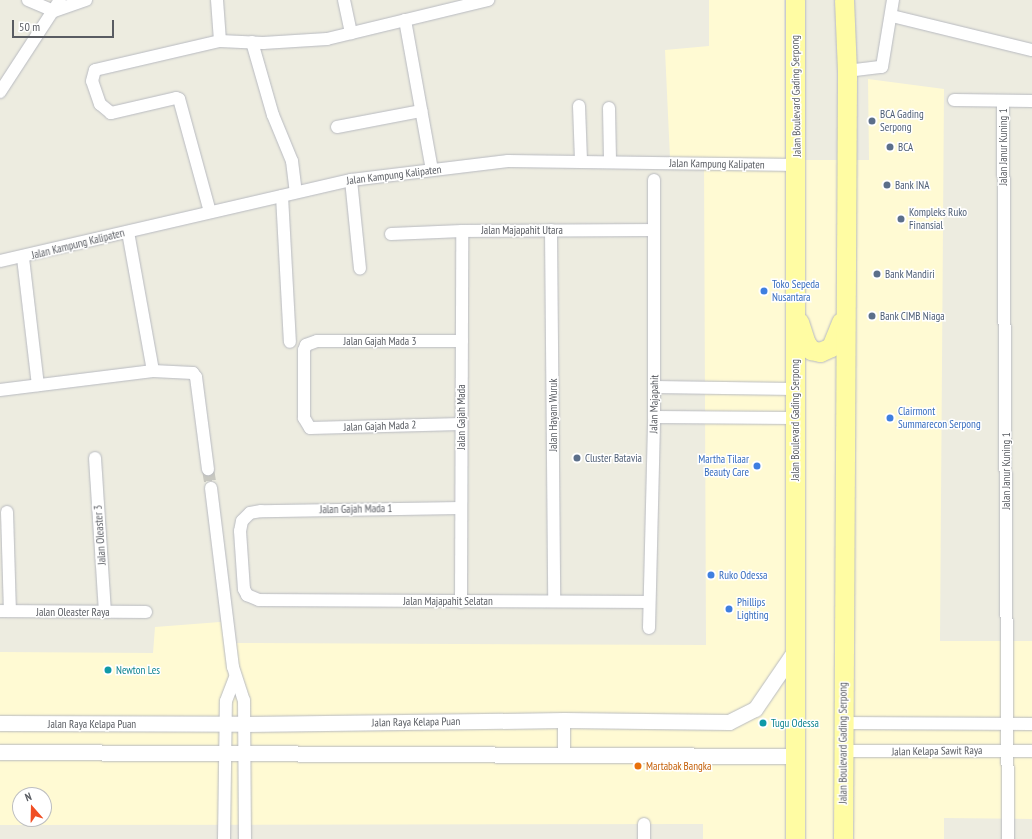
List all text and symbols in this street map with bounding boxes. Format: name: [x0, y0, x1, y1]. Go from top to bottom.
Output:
scale bar: [14, 12, 116, 38]
text: 50 m: [19, 19, 40, 34]
street label: Jalan Boulevard Gading Serpong: [788, 35, 804, 157]
place label: BCA Gading Serpong: [880, 108, 924, 134]
street label: Jalan Janur Kuning 1: [996, 108, 1010, 186]
marker: BCA Gading Serpong: [867, 116, 877, 126]
place label: BCA: [898, 140, 913, 154]
marker: BCA: [885, 142, 895, 152]
street label: Jalan Kampung Kalipaten: [669, 157, 765, 171]
street label: Jalan Kampung Kalipaten: [346, 163, 442, 187]
place label: Bank INA: [895, 178, 930, 192]
marker: Bank INA: [882, 180, 892, 190]
place label: Kompleks Ruko Finansial: [909, 206, 967, 232]
marker: Kompleks Ruko Finansial: [896, 214, 906, 224]
street label: Jalan Majapahit Utara: [481, 223, 563, 237]
street label: Jalan Kampung Kalipaten: [30, 226, 126, 262]
place label: Bank Mandiri: [885, 267, 935, 281]
marker: Bank Mandiri: [872, 269, 882, 279]
place label: Toko Sepeda Nusantara: [772, 278, 820, 304]
marker: Toko Sepeda Nusantara: [759, 286, 769, 296]
place label: Bank CIMB Niaga: [880, 309, 945, 323]
marker: Bank CIMB Niaga: [867, 311, 877, 321]
street label: Jalan Gajah Mada 3: [344, 334, 416, 348]
street label: Jalan Boulevard Gading Serpong: [788, 359, 802, 481]
street label: Jalan Majapahit: [647, 374, 661, 434]
street label: Jalan Hayam Wuruk: [546, 378, 560, 452]
street label: Jalan Gajah Mada: [454, 384, 468, 450]
place label: Clairmont Summarecon Serpong: [898, 405, 981, 431]
marker: Clairmont Summarecon Serpong: [885, 413, 895, 423]
street label: Jalan Gajah Mada 2: [343, 418, 417, 434]
street label: Jalan Janur Kuning 1: [999, 432, 1013, 510]
place label: Cluster Batavia: [585, 451, 642, 465]
marker: Cluster Batavia: [572, 453, 582, 463]
place label: Martha Tilaar Beauty Care: [698, 453, 749, 479]
marker: Martha Tilaar Beauty Care: [752, 461, 762, 471]
street label: Jalan Gajah Mada 1: [320, 502, 392, 516]
street label: Jalan Oleaster 3: [91, 505, 109, 565]
place label: Ruko Odessa: [719, 568, 767, 582]
marker: Ruko Odessa: [706, 570, 716, 580]
street label: Jalan Majapahit Selatan: [403, 594, 493, 608]
place label: Phillips Lighting: [737, 596, 769, 622]
marker: Phillips Lighting: [724, 604, 734, 614]
street label: Jalan Oleaster Raya: [36, 605, 110, 619]
place label: Newton Les: [116, 663, 160, 677]
marker: Newton Les: [103, 665, 113, 675]
street label: Jalan Boulevard Gading Serpong: [836, 682, 850, 804]
street label: Jalan Raya Kelapa Puan: [372, 715, 460, 729]
place label: Tugu Odessa: [771, 716, 819, 730]
street label: Jalan Raya Kelapa Puan: [48, 717, 136, 731]
marker: Tugu Odessa: [758, 718, 768, 728]
street label: Jalan Kelapa Sawit Raya: [892, 744, 982, 758]
place label: Martabak Bangka: [646, 759, 712, 773]
marker: Martabak Bangka: [633, 761, 643, 771]
north arrow: [12, 787, 52, 827]
text: N: [23, 789, 33, 804]

